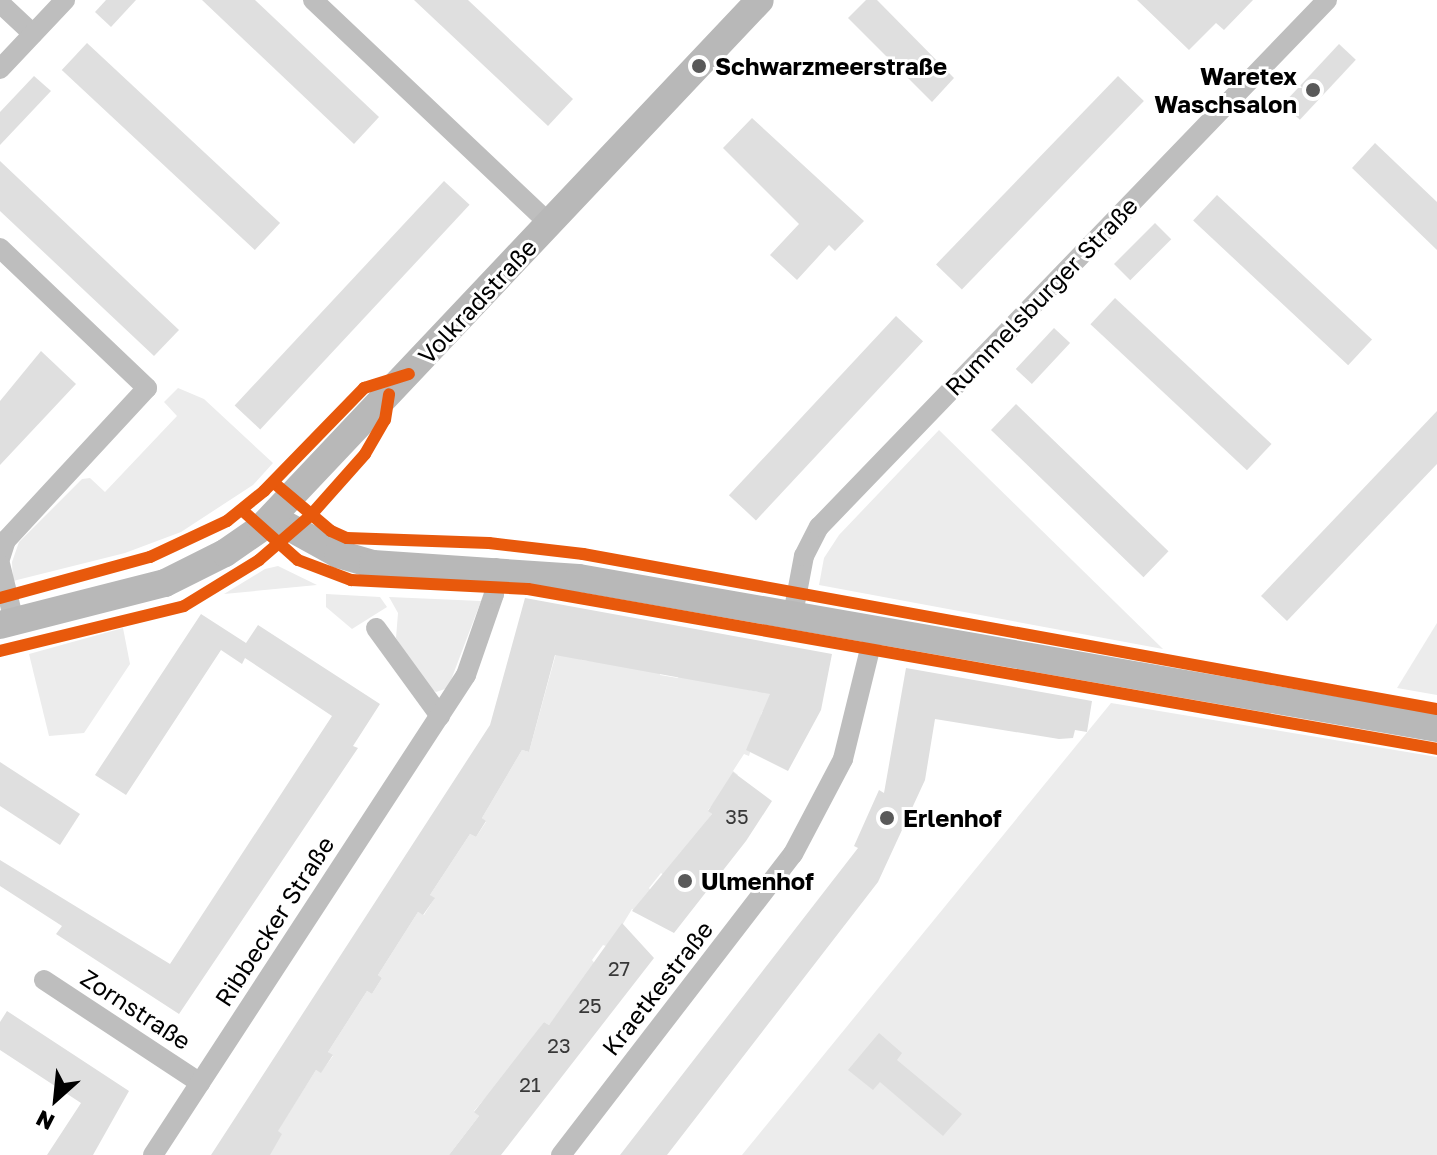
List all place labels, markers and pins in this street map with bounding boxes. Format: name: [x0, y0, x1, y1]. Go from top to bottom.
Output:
place label: Schwarzmeerstraße: [715, 52, 947, 80]
marker: Schwarzmeerstraße: [690, 57, 708, 75]
place label: Waretex Waschsalon: [1154, 62, 1297, 118]
marker: Waretex Waschsalon: [1304, 81, 1322, 99]
place label: Erlenhof: [903, 804, 1001, 832]
marker: Erlenhof: [878, 809, 896, 827]
place label: Ulmenhof: [701, 867, 814, 895]
marker: Ulmenhof: [676, 872, 694, 890]

